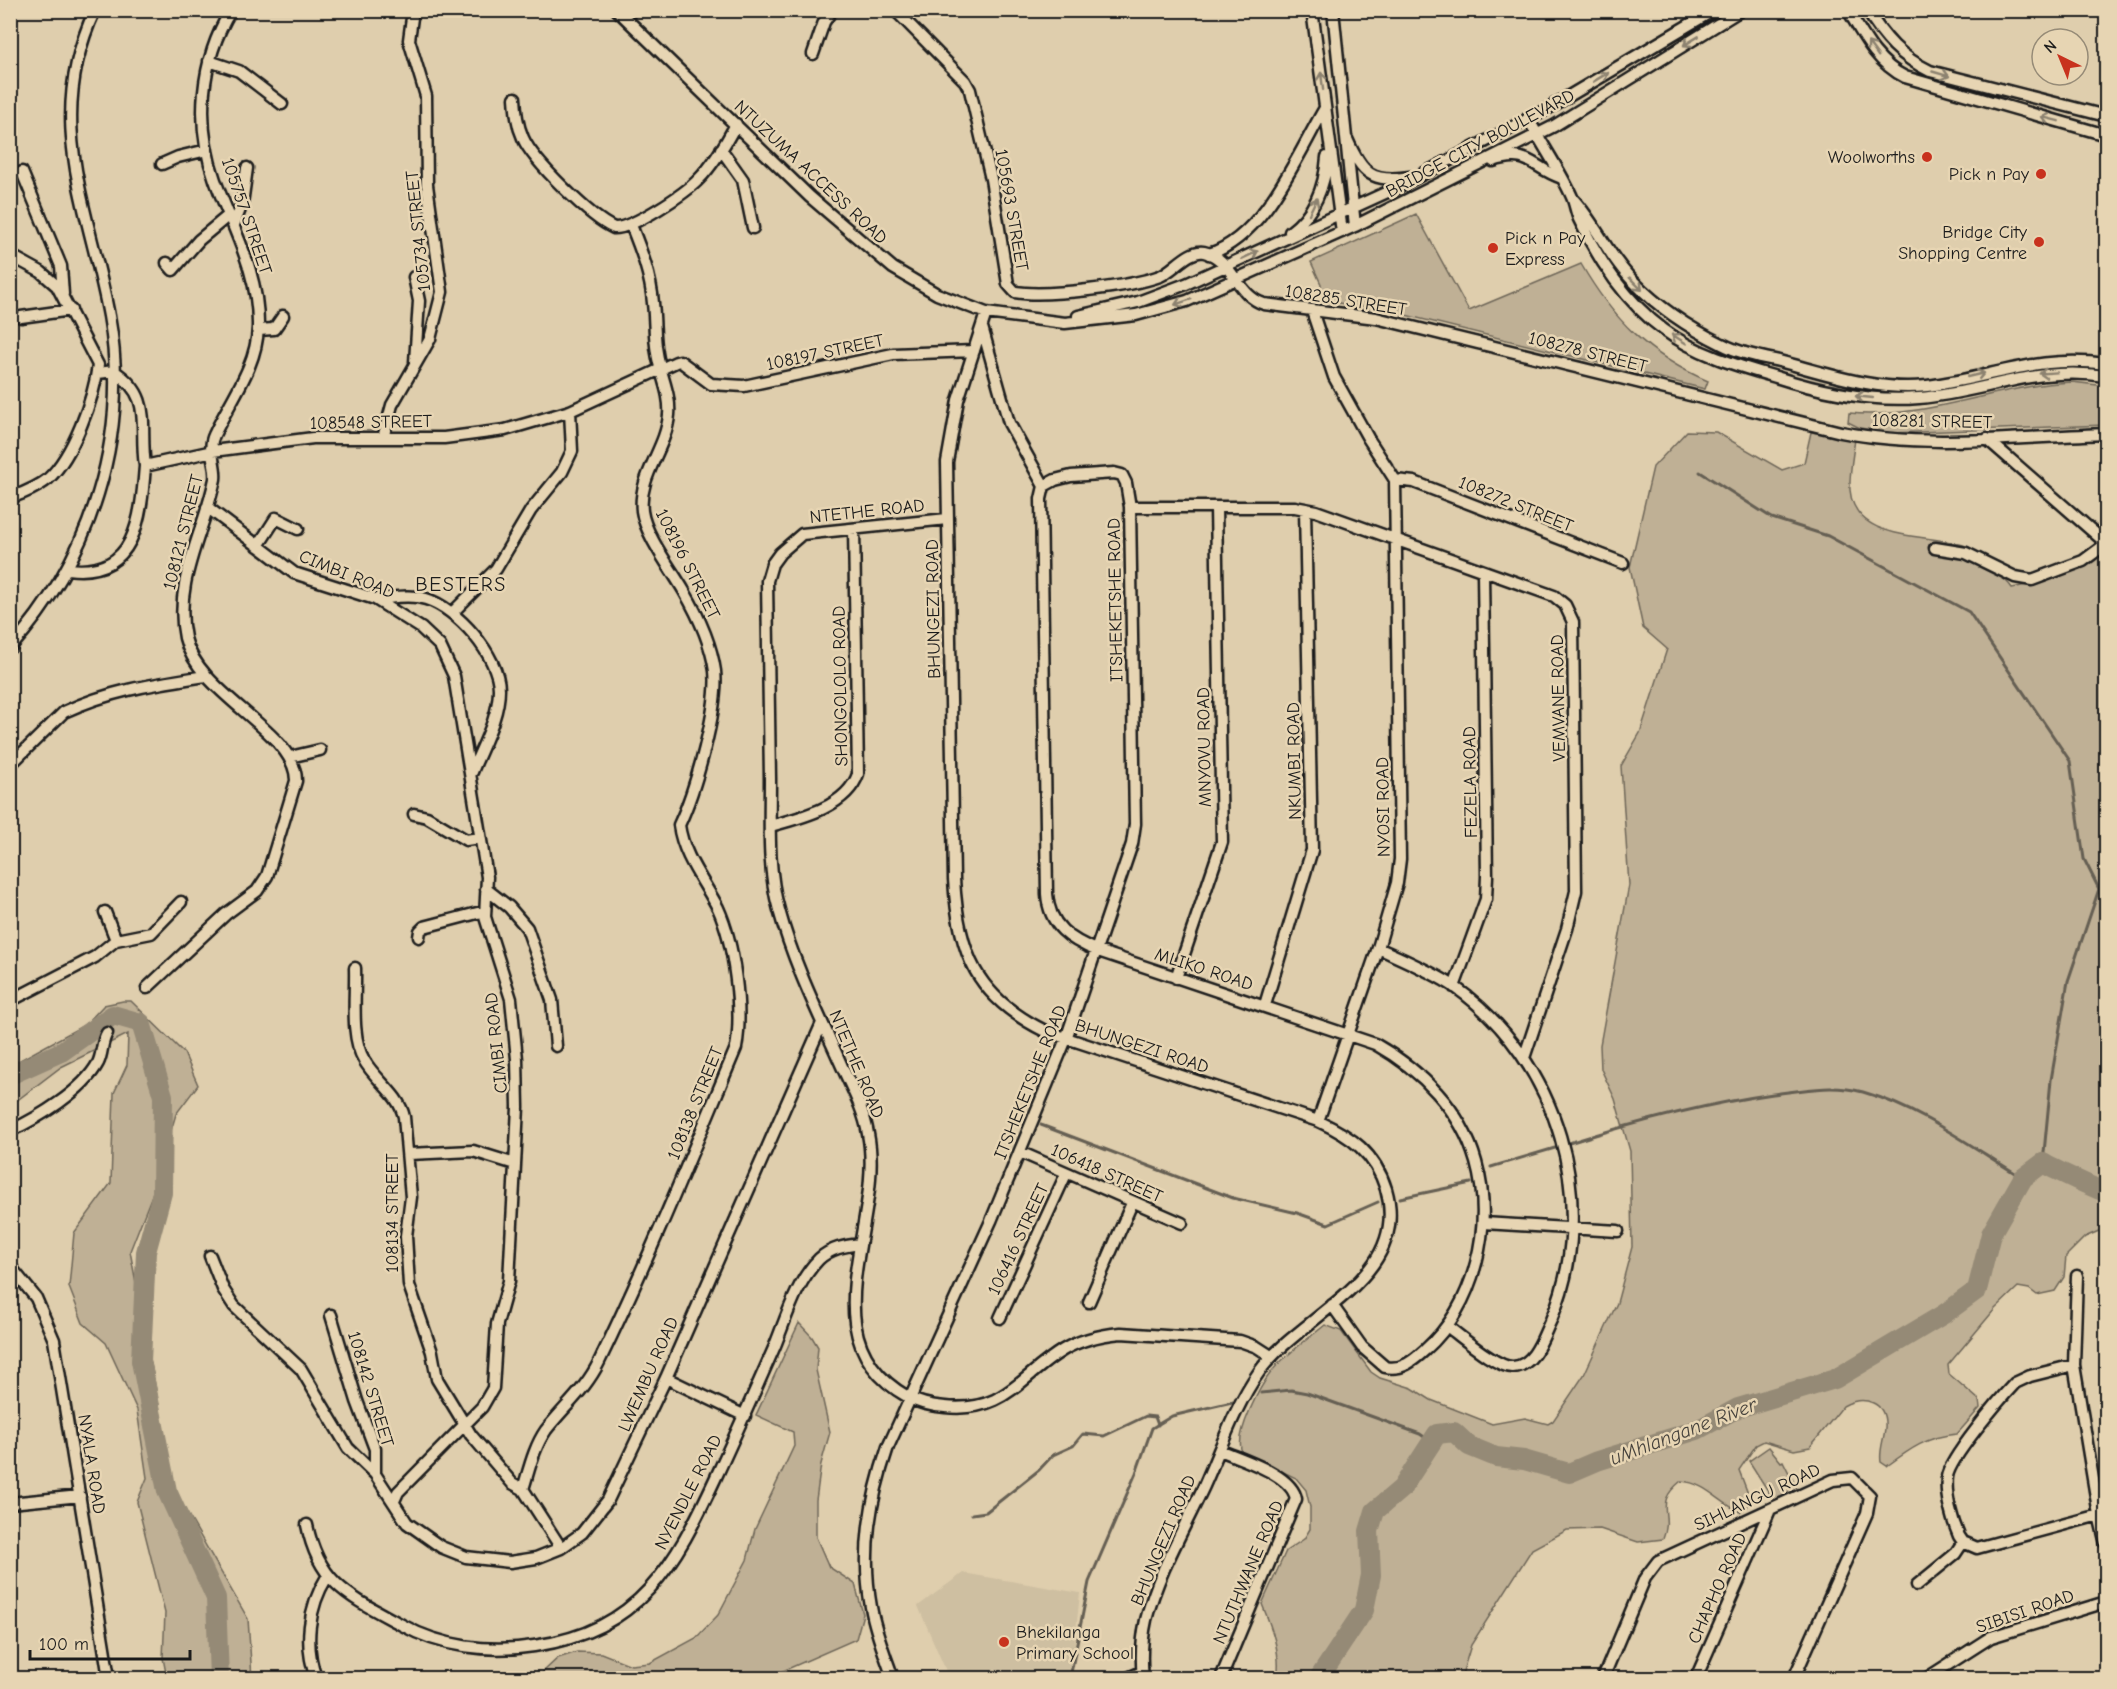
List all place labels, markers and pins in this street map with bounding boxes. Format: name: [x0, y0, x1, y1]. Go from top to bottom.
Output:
place label: Woolworths: [1828, 147, 1915, 168]
marker: Woolworths: [1920, 150, 1934, 164]
place label: Pick n Pay: [1949, 164, 2030, 185]
marker: Pick n Pay: [2034, 167, 2048, 181]
place label: Bridge City Shopping Centre: [1898, 222, 2028, 264]
place label: Pick n Pay Express: [1505, 228, 1586, 270]
marker: Bridge City Shopping Centre: [2032, 235, 2046, 249]
marker: Pick n Pay Express: [1486, 241, 1500, 255]
place label: Bhekilanga Primary School: [1016, 1622, 1134, 1664]
marker: Bhekilanga Primary School: [997, 1635, 1011, 1649]

